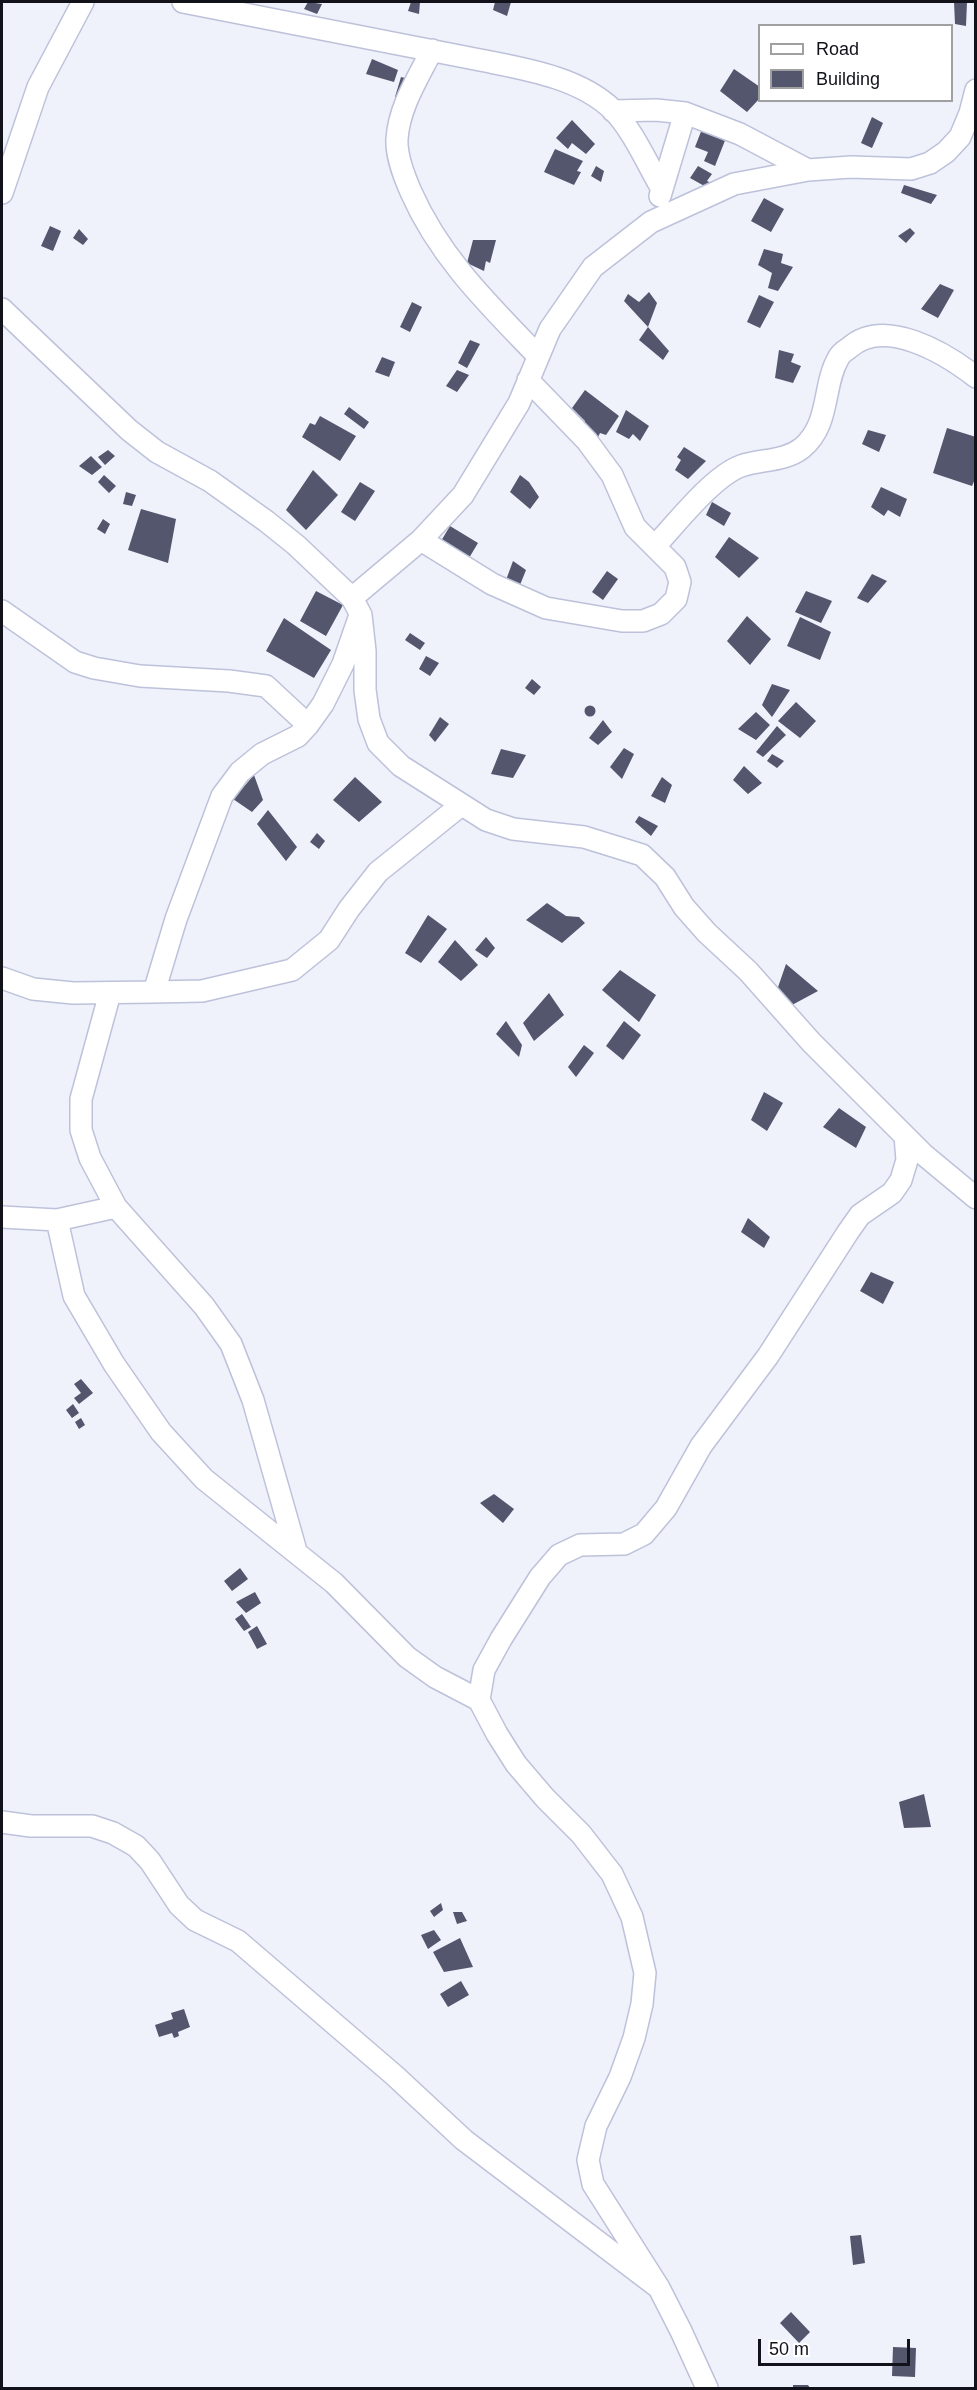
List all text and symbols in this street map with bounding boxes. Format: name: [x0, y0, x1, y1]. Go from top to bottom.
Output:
legend: [758, 24, 953, 102]
text: Road: [816, 39, 859, 59]
text: Building: [816, 69, 880, 89]
scale bar: [761, 2327, 912, 2365]
text: 50 m: [769, 2339, 809, 2359]

